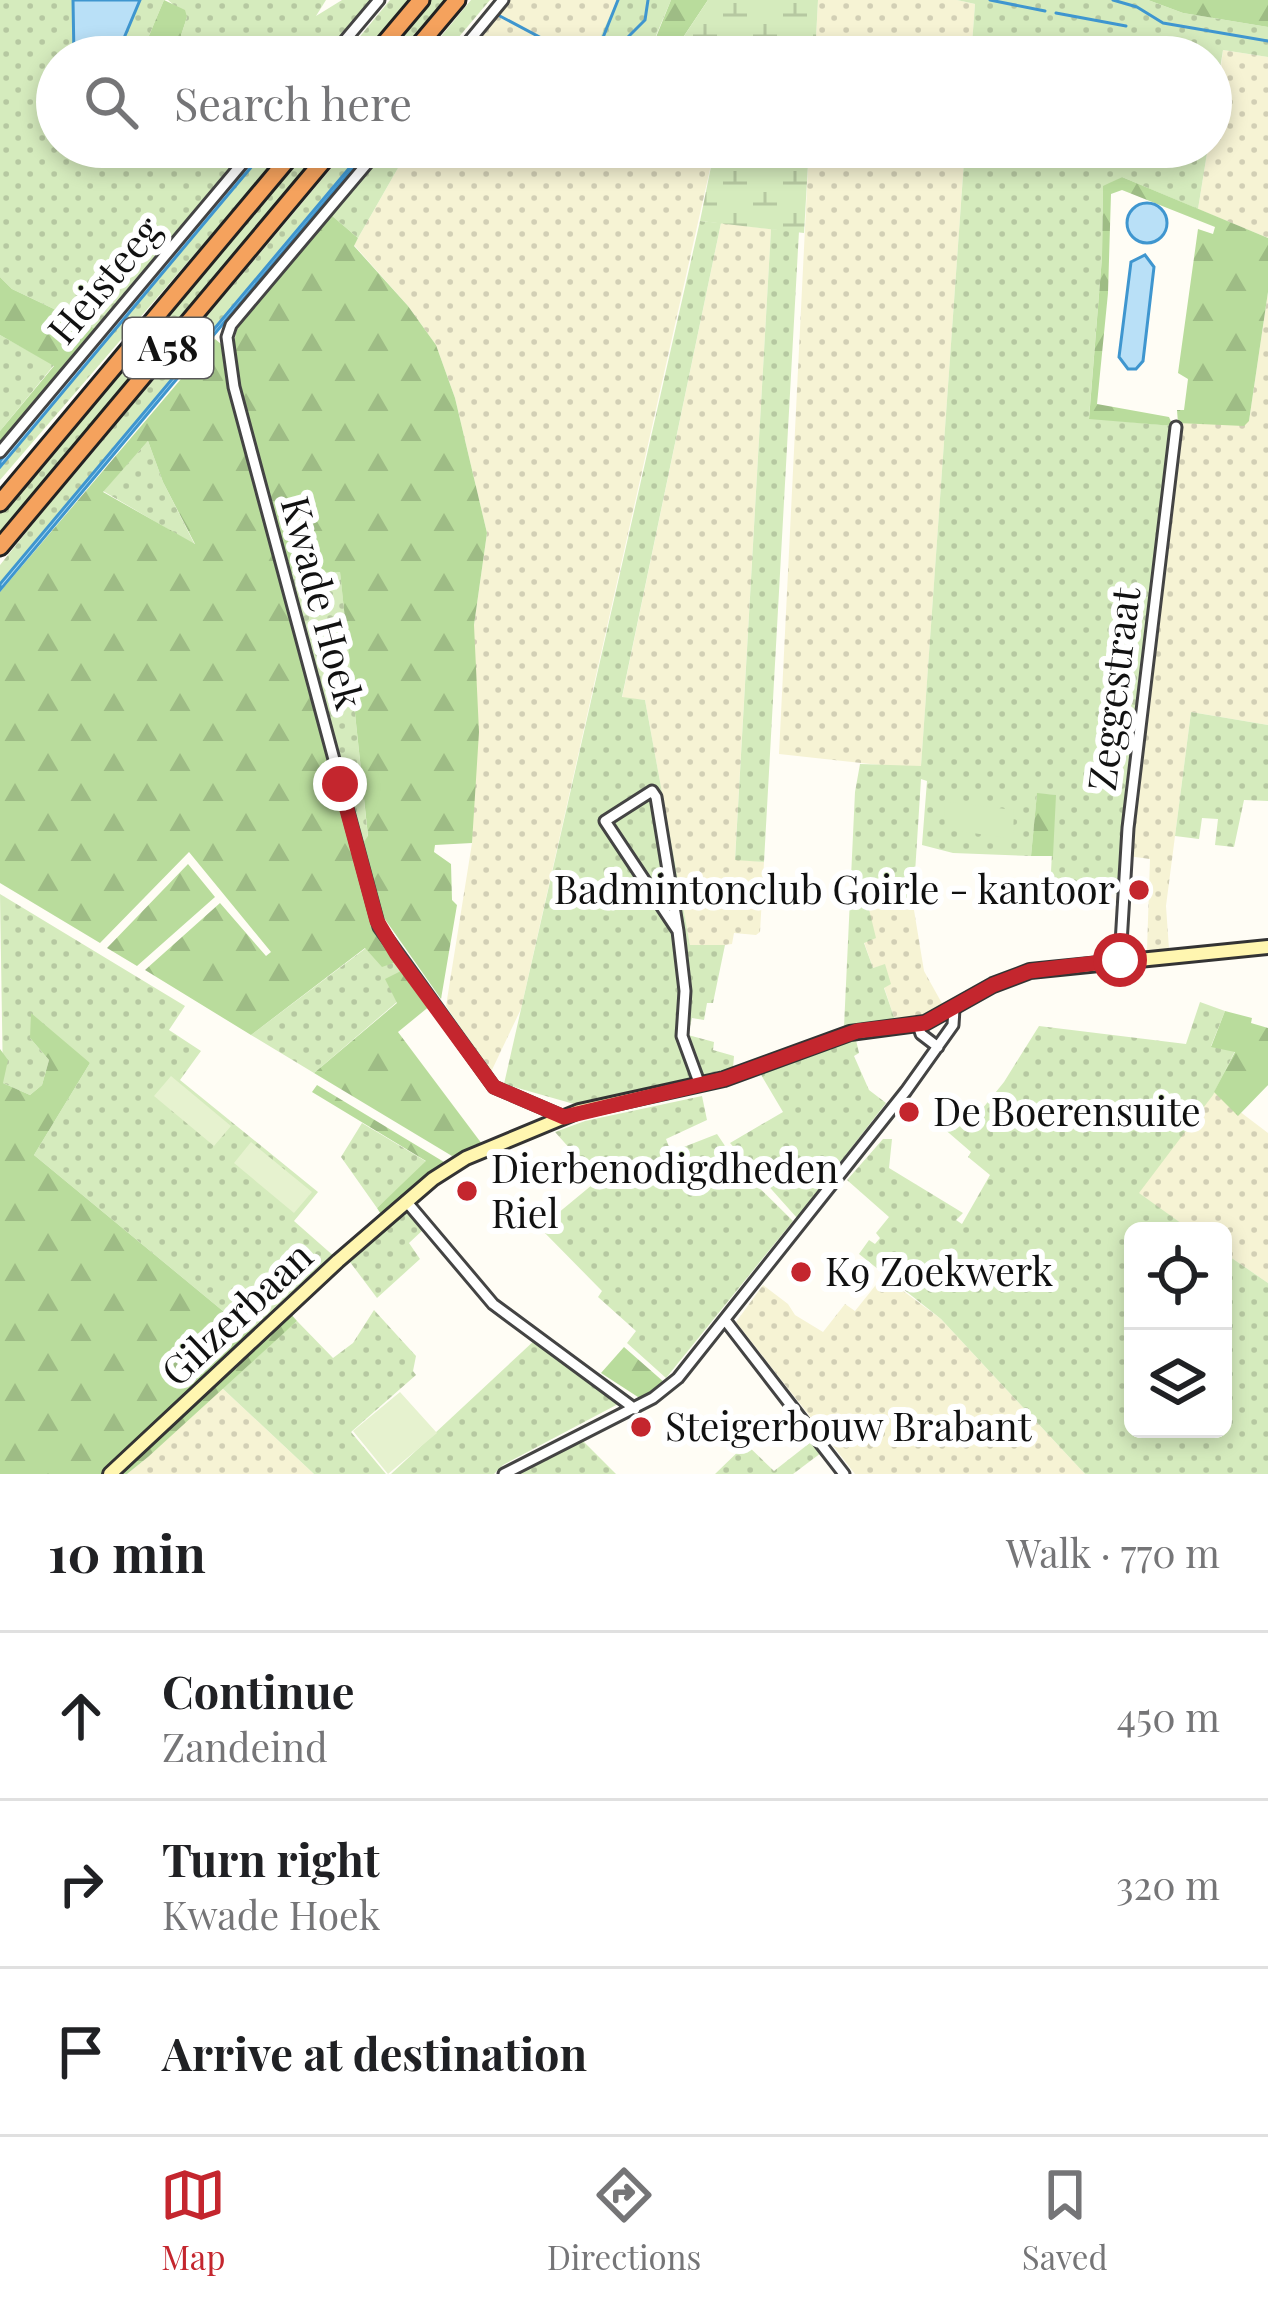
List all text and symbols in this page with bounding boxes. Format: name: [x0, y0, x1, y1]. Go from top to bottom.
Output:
search box: [36, 36, 1232, 168]
icon: search: [78, 69, 144, 135]
text: Search here: [174, 72, 412, 132]
street label: Heisteeg: [35, 204, 172, 353]
road number: A58: [123, 318, 213, 378]
street label: Kwade Hoek: [271, 490, 377, 715]
street label: Zeggestraat: [1074, 583, 1150, 793]
route end: [313, 757, 367, 811]
place label: Badmintonclub Goirle - kantoor: [554, 862, 1115, 914]
marker: Badmintonclub Goirle - kantoor: [1126, 877, 1152, 903]
route start: [1093, 933, 1147, 987]
place label: De Boerensuite: [933, 1084, 1201, 1136]
marker: De Boerensuite: [896, 1099, 922, 1125]
place label: Dierbenodigdheden Riel: [491, 1141, 839, 1238]
marker: Dierbenodigdheden Riel: [454, 1178, 480, 1204]
map controls: [1124, 1222, 1232, 1438]
button: locate: [1124, 1222, 1232, 1330]
street label: Gilzerbaan: [149, 1229, 322, 1396]
place label: K9 Zoekwerk: [825, 1244, 1054, 1296]
marker: K9 Zoekwerk: [788, 1259, 814, 1285]
button: layers: [1124, 1330, 1232, 1438]
place label: Steigerbouw Brabant: [665, 1399, 1033, 1451]
marker: Steigerbouw Brabant: [628, 1414, 654, 1440]
text: 10 min: [48, 1518, 206, 1586]
text: Walk · 770 m: [1006, 1526, 1220, 1578]
text: Continue: [162, 1660, 354, 1720]
icon: ahead: [48, 1683, 114, 1749]
text: 450 m: [1117, 1690, 1220, 1742]
text: Zandeind: [162, 1720, 328, 1772]
text: Turn right: [162, 1828, 380, 1888]
icon: right: [48, 1851, 114, 1917]
text: 320 m: [1116, 1858, 1220, 1910]
text: Kwade Hoek: [162, 1888, 380, 1940]
icon: arrive: [48, 2019, 114, 2085]
text: Arrive at destination: [162, 2022, 587, 2082]
tab: Map: [160, 2162, 226, 2278]
tab: Directions: [547, 2162, 701, 2278]
tab: Saved: [1022, 2162, 1108, 2278]

